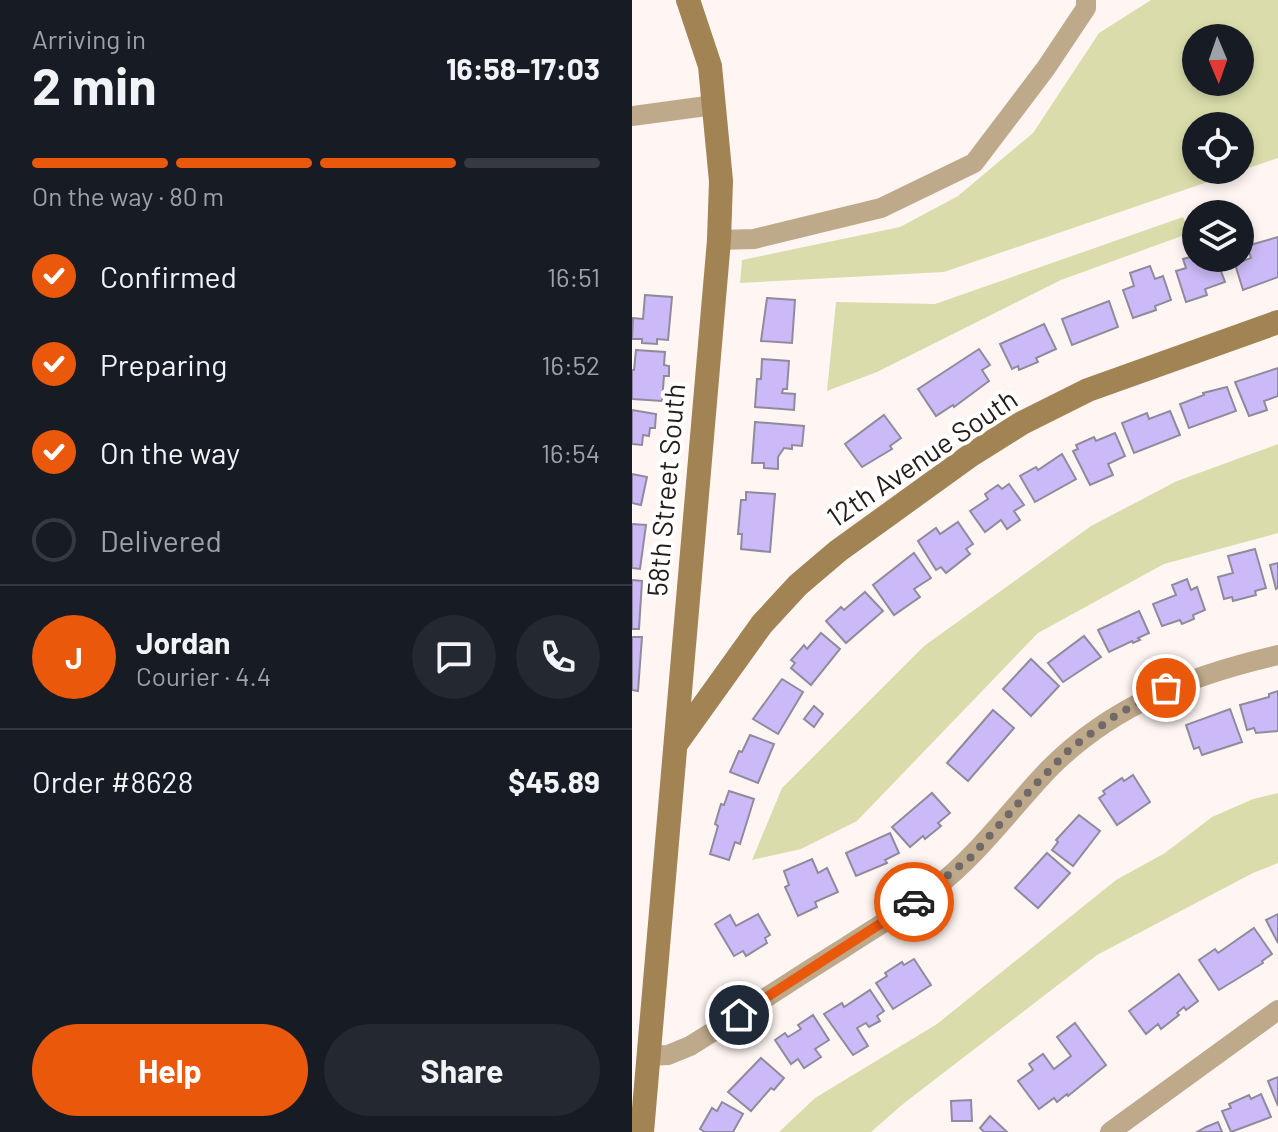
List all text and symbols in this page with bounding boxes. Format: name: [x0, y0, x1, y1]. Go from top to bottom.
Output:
text: Arriving in: [32, 23, 146, 54]
north arrow: [1182, 24, 1254, 96]
map controls: [1182, 24, 1254, 272]
text: 16:58–17:03: [446, 50, 600, 86]
text: 2 min: [32, 53, 157, 115]
button: locate: [1182, 112, 1254, 184]
text: On the way · 80 m: [32, 180, 224, 211]
button: layers: [1182, 200, 1254, 272]
icon: check: [32, 254, 76, 298]
text: Confirmed: [100, 258, 237, 294]
text: 16:51: [547, 261, 600, 292]
icon: check: [32, 342, 76, 386]
text: Preparing: [100, 346, 227, 382]
text: 16:52: [541, 349, 600, 380]
street label: 12th Avenue South: [820, 381, 1023, 533]
street label: 58th Street South: [639, 382, 691, 598]
icon: check: [32, 430, 76, 474]
text: On the way: [100, 434, 240, 470]
text: 16:54: [541, 437, 600, 468]
text: Delivered: [100, 522, 222, 558]
button: chat: [412, 615, 496, 699]
button: phone: [516, 615, 600, 699]
text: Jordan: [136, 624, 231, 660]
text: J: [65, 639, 83, 675]
pin: [1132, 654, 1200, 722]
text: Courier · 4.4: [136, 660, 271, 691]
icon: bag: [1144, 666, 1188, 710]
text: Order #8628: [32, 763, 193, 799]
text: $45.89: [508, 763, 600, 799]
courier: [874, 862, 954, 942]
icon: car: [892, 880, 936, 924]
pin: [705, 981, 773, 1049]
icon: home: [717, 993, 761, 1037]
button: Help: [32, 1024, 308, 1116]
button: Share: [324, 1024, 600, 1116]

